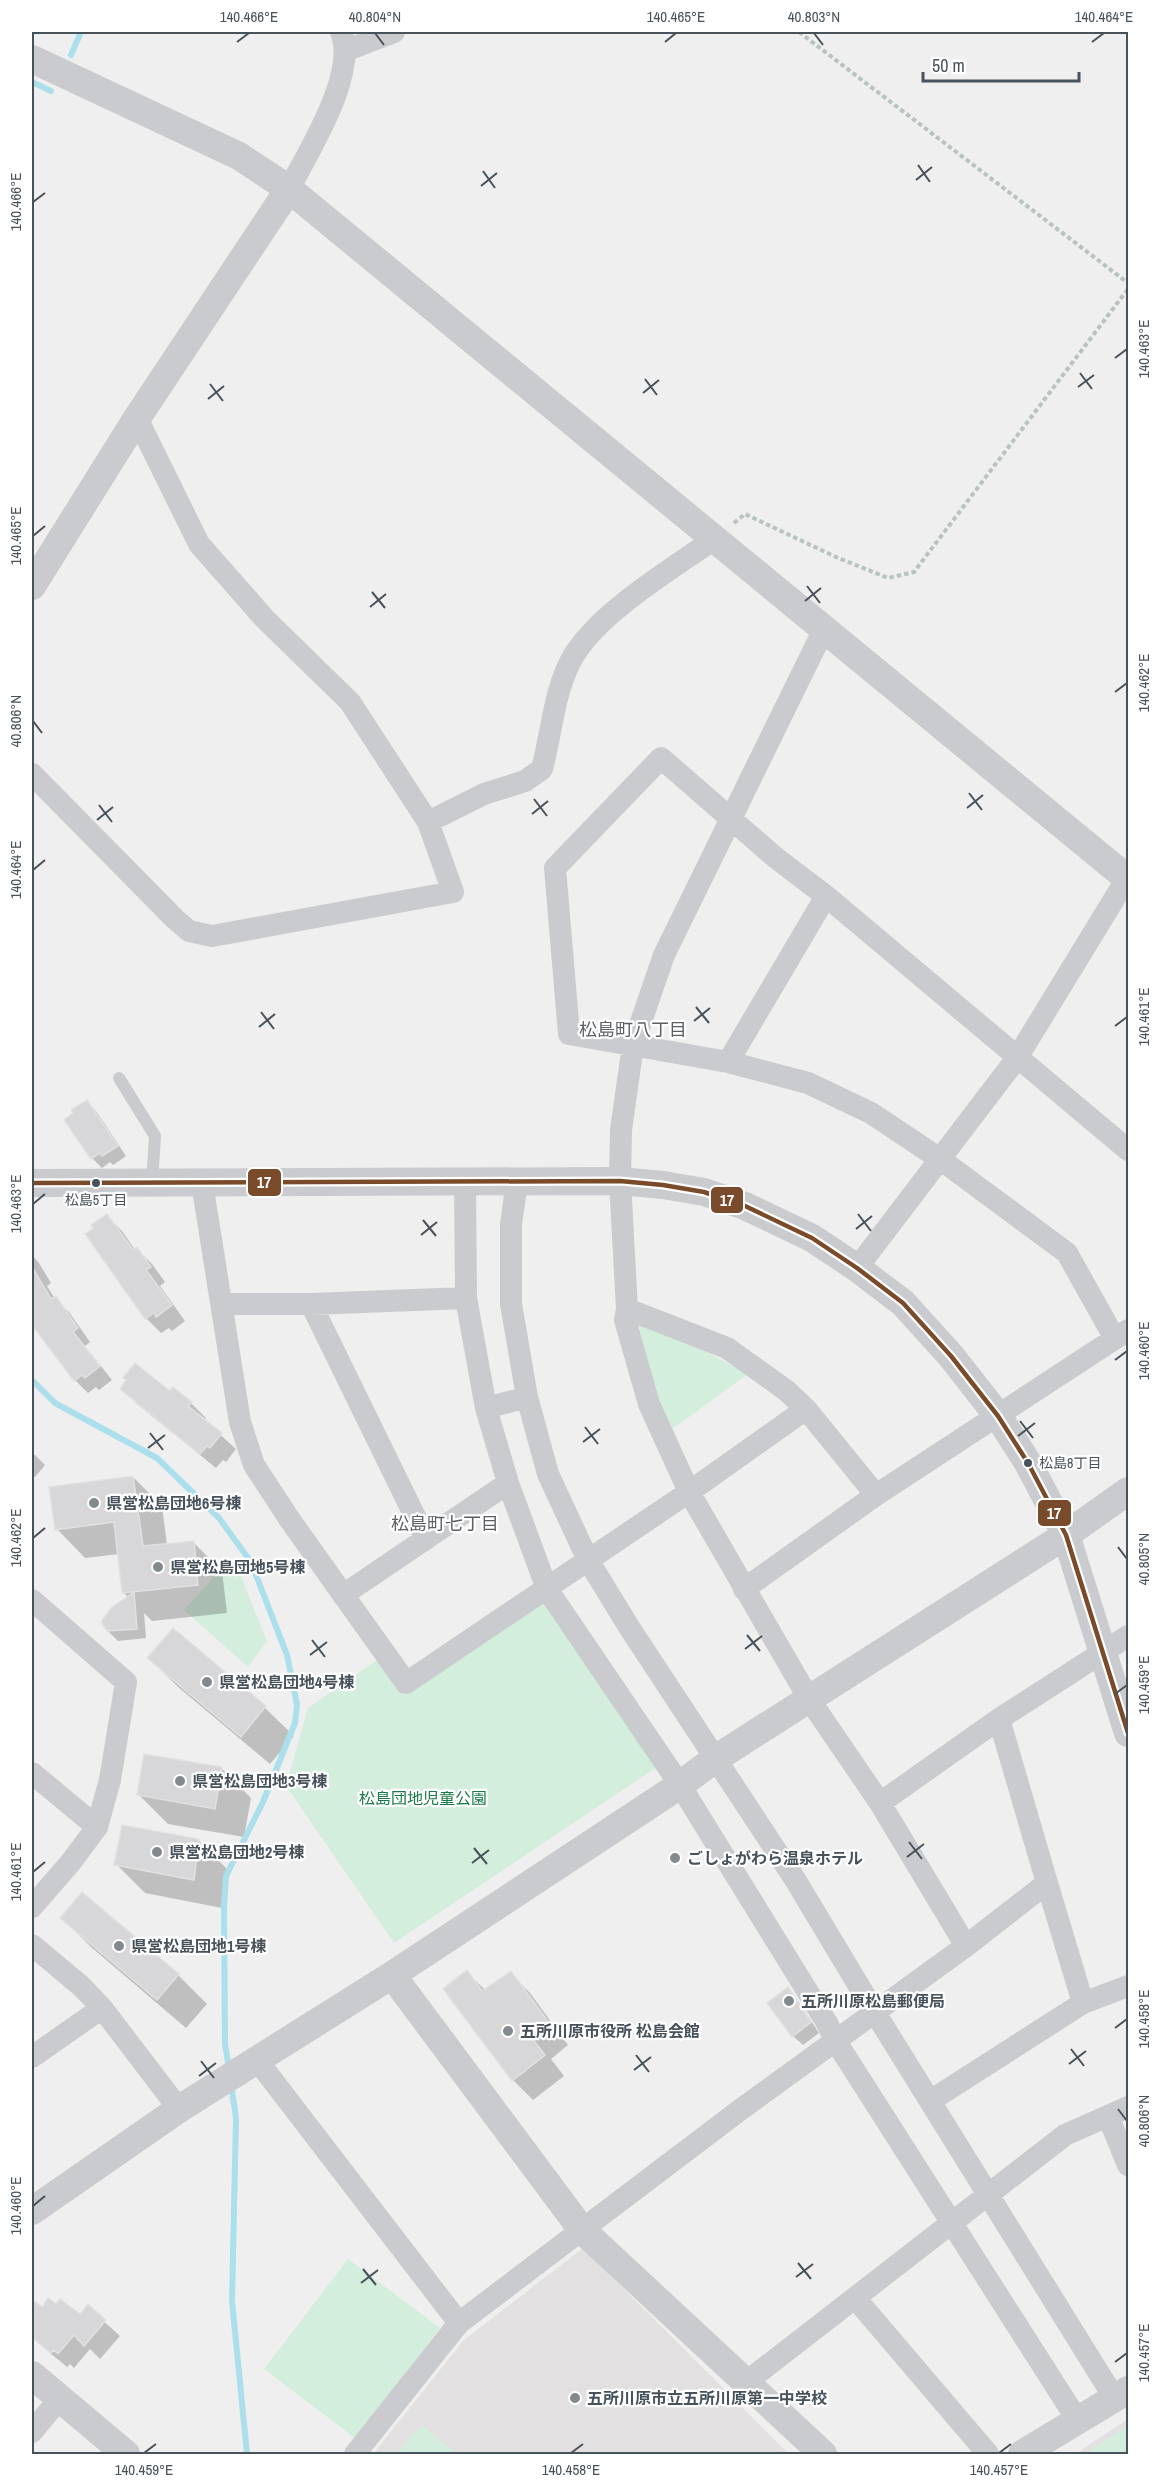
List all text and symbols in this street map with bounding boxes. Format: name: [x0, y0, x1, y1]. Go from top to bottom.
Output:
text: 140.466°E: [220, 6, 278, 27]
text: 40.804°N: [349, 6, 401, 27]
text: 140.465°E: [647, 6, 705, 27]
text: 40.803°N: [788, 6, 840, 27]
text: 140.464°E: [1075, 6, 1133, 27]
scale bar: [923, 45, 1079, 83]
text: 50 m: [932, 53, 965, 78]
text: 140.466°E: [5, 173, 26, 231]
text: 140.463°E: [1133, 320, 1154, 378]
text: 140.465°E: [5, 507, 26, 565]
text: 140.462°E: [1133, 654, 1154, 712]
text: 40.806°N: [5, 695, 26, 747]
text: 140.464°E: [5, 841, 26, 899]
text: 140.461°E: [1133, 988, 1154, 1046]
district label: 松島町八丁目: [579, 1017, 687, 1042]
line badge: 17: [247, 1168, 282, 1197]
text: 17: [257, 1171, 271, 1193]
text: 140.463°E: [5, 1175, 26, 1233]
marker: 松島5丁目: [90, 1177, 102, 1189]
line badge: 17: [710, 1186, 744, 1214]
text: 17: [720, 1189, 734, 1211]
place label: 松島5丁目: [65, 1191, 127, 1209]
text: 140.460°E: [1133, 1322, 1154, 1380]
place label: 松島8丁目: [1039, 1454, 1101, 1472]
marker: 松島8丁目: [1022, 1457, 1034, 1469]
place label: 県営松島団地6号棟: [106, 1492, 241, 1514]
marker: 県営松島団地6号棟: [87, 1496, 101, 1510]
line badge: 17: [1037, 1499, 1072, 1527]
text: 17: [1047, 1502, 1061, 1524]
text: 140.462°E: [5, 1509, 26, 1567]
district label: 松島町七丁目: [391, 1511, 499, 1536]
text: 40.805°N: [1133, 1533, 1154, 1585]
place label: 県営松島団地5号棟: [170, 1556, 305, 1578]
marker: 県営松島団地5号棟: [151, 1560, 165, 1574]
text: 140.459°E: [1133, 1656, 1154, 1714]
place label: 県営松島団地4号棟: [219, 1671, 354, 1693]
marker: 県営松島団地4号棟: [200, 1675, 214, 1689]
place label: 県営松島団地3号棟: [192, 1770, 327, 1792]
marker: 県営松島団地3号棟: [173, 1774, 187, 1788]
park label: 松島団地児童公園: [359, 1787, 487, 1809]
place label: 県営松島団地2号棟: [169, 1841, 304, 1863]
text: 140.461°E: [5, 1843, 26, 1901]
marker: 県営松島団地2号棟: [150, 1845, 164, 1859]
place label: ごしょがわら温泉ホテル: [687, 1847, 863, 1869]
marker: ごしょがわら温泉ホテル: [668, 1851, 682, 1865]
place label: 県営松島団地1号棟: [131, 1935, 266, 1957]
marker: 県営松島団地1号棟: [112, 1939, 126, 1953]
place label: 五所川原松島郵便局: [801, 1990, 945, 2012]
text: 140.458°E: [1133, 1990, 1154, 2048]
marker: 五所川原松島郵便局: [782, 1994, 796, 2008]
place label: 五所川原市役所 松島会館: [520, 2020, 700, 2042]
marker: 五所川原市役所 松島会館: [501, 2024, 515, 2038]
text: 40.806°N: [1133, 2095, 1154, 2147]
text: 140.460°E: [5, 2177, 26, 2235]
text: 140.457°E: [1133, 2324, 1154, 2382]
place label: 五所川原市立五所川原第一中学校: [587, 2387, 827, 2409]
marker: 五所川原市立五所川原第一中学校: [568, 2391, 582, 2405]
text: 140.459°E: [115, 2459, 173, 2480]
text: 140.458°E: [542, 2459, 600, 2480]
text: 140.457°E: [970, 2459, 1028, 2480]

